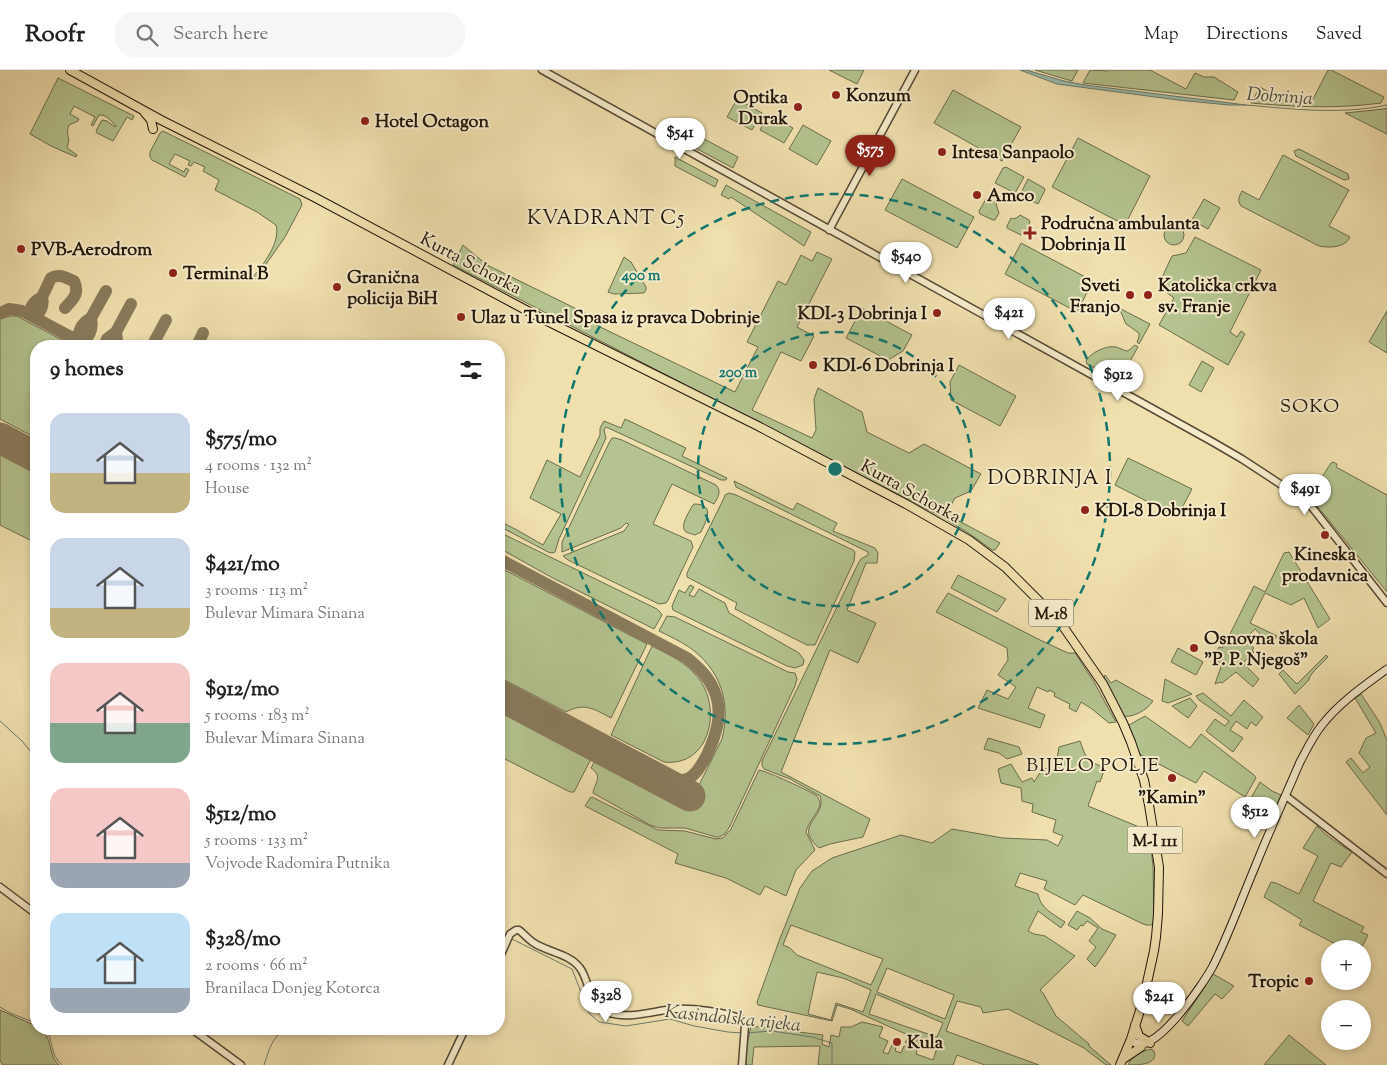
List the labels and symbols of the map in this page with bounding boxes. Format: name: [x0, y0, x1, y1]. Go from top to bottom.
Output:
water label: Dobrinja: [1246, 82, 1314, 113]
place label: Konzum: [846, 84, 911, 110]
place label: Optika Durak: [733, 86, 789, 133]
marker: Konzum: [830, 89, 842, 101]
marker: Optika Durak: [792, 101, 804, 113]
place label: Hotel Octagon: [375, 110, 489, 136]
marker: Hotel Octagon: [359, 115, 371, 127]
pin: $541: [650, 118, 710, 160]
pin: $575: [840, 134, 900, 177]
place label: Intesa Sanpaolo: [952, 141, 1074, 167]
marker: Intesa Sanpaolo: [936, 146, 948, 158]
place label: Amco: [987, 184, 1034, 210]
marker: Amco: [971, 189, 983, 201]
district label: KVADRANT C5: [527, 205, 685, 234]
place label: Područna ambulanta Dobrinja II: [1041, 212, 1200, 259]
marker: Područna ambulanta Dobrinja II: [1023, 226, 1037, 240]
street label: Kurta Schorka: [415, 227, 525, 302]
place label: PVB-Aerodrom: [31, 238, 152, 264]
pin: $540: [876, 242, 936, 284]
marker: PVB-Aerodrom: [15, 243, 27, 255]
place label: Terminal B: [183, 262, 269, 288]
place label: Granična policija BiH: [347, 266, 439, 313]
text: 400 m: [621, 266, 661, 287]
marker: Terminal B: [167, 267, 179, 279]
place label: Sveti Franjo: [1070, 274, 1121, 321]
place label: Katolička crkva sv. Franje: [1158, 274, 1278, 321]
marker: Granična policija BiH: [331, 281, 343, 293]
marker: Sveti Franjo: [1124, 289, 1136, 301]
marker: Katolička crkva sv. Franje: [1142, 289, 1154, 301]
pin: $421: [979, 298, 1039, 340]
place label: KDI-3 Dobrinja I: [798, 302, 927, 328]
place label: Ulaz u Tunel Spasa iz pravca Dobrinje: [471, 306, 761, 332]
marker: KDI-3 Dobrinja I: [931, 307, 943, 319]
marker: Ulaz u Tunel Spasa iz pravca Dobrinje: [455, 311, 467, 323]
place label: KDI-6 Dobrinja I: [823, 354, 954, 380]
marker: KDI-6 Dobrinja I: [807, 359, 819, 371]
pin: $912: [1088, 360, 1148, 402]
text: 200 m: [719, 363, 758, 384]
district label: SOKO: [1280, 394, 1340, 421]
street label: Kurta Schorka: [855, 454, 965, 531]
centre of rings: [826, 460, 844, 478]
district label: DOBRINJA I: [987, 465, 1113, 494]
pin: $491: [1275, 474, 1335, 516]
place label: KDI-8 Dobrinja I: [1095, 499, 1226, 525]
marker: KDI-8 Dobrinja I: [1079, 504, 1091, 516]
marker: Kineska prodavnica: [1319, 529, 1331, 541]
place label: Kineska prodavnica: [1282, 543, 1369, 590]
road number: M-18: [1028, 600, 1074, 626]
place label: Osnovna škola "P. P. Njegoš": [1204, 627, 1319, 674]
marker: Osnovna škola "P. P. Njegoš": [1188, 642, 1200, 654]
district label: BIJELO POLJE: [1026, 753, 1160, 780]
marker: "Kamin": [1166, 772, 1178, 784]
place label: "Kamin": [1138, 786, 1206, 812]
pin: $512: [1225, 796, 1285, 839]
road number: M-I 111: [1128, 826, 1182, 854]
place label: Tropic: [1248, 970, 1300, 996]
marker: Tropic: [1303, 975, 1315, 987]
pin: $328: [576, 980, 636, 1023]
pin: $241: [1129, 982, 1189, 1024]
water label: Kasindolska rijeka: [663, 999, 802, 1040]
place label: Kula: [907, 1031, 944, 1057]
marker: Kula: [891, 1036, 903, 1048]

